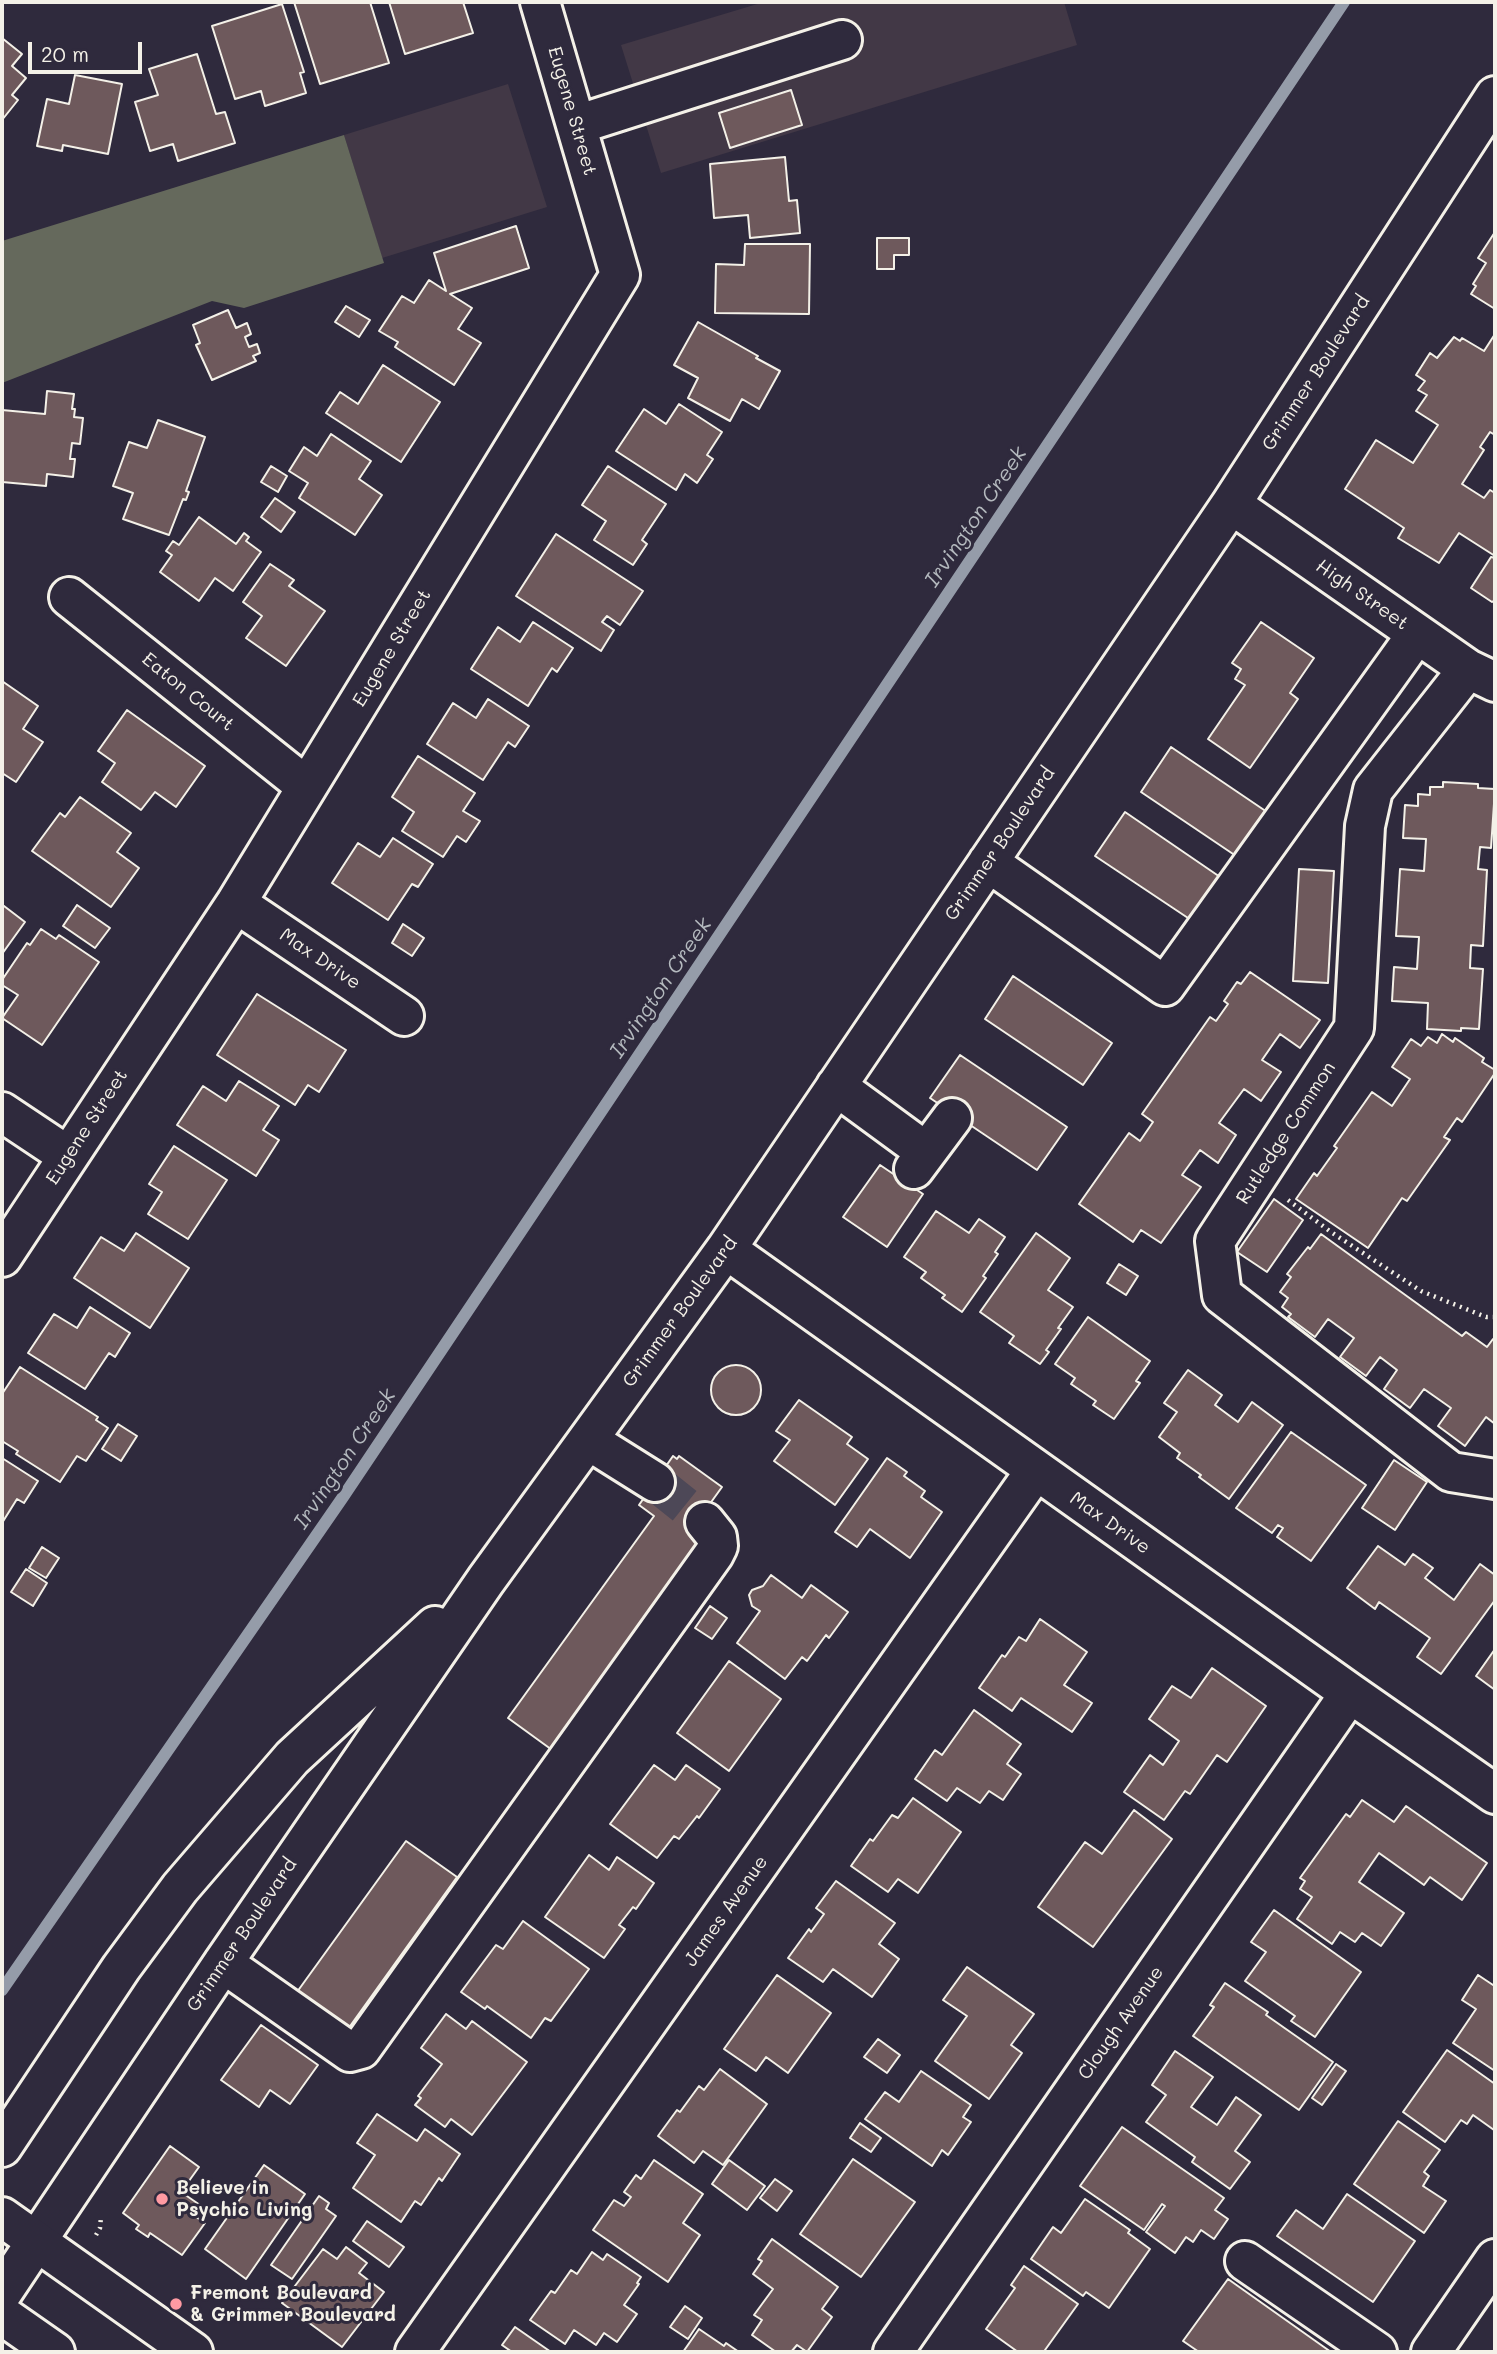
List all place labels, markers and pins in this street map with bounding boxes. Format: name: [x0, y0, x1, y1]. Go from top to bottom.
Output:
place label: Believe in Psychic Living: [176, 2177, 312, 2221]
marker: Believe in Psychic Living: [154, 2191, 170, 2207]
place label: Fremont Boulevard & Grimmer Boulevard: [190, 2282, 396, 2326]
marker: Fremont Boulevard & Grimmer Boulevard: [168, 2296, 184, 2312]

